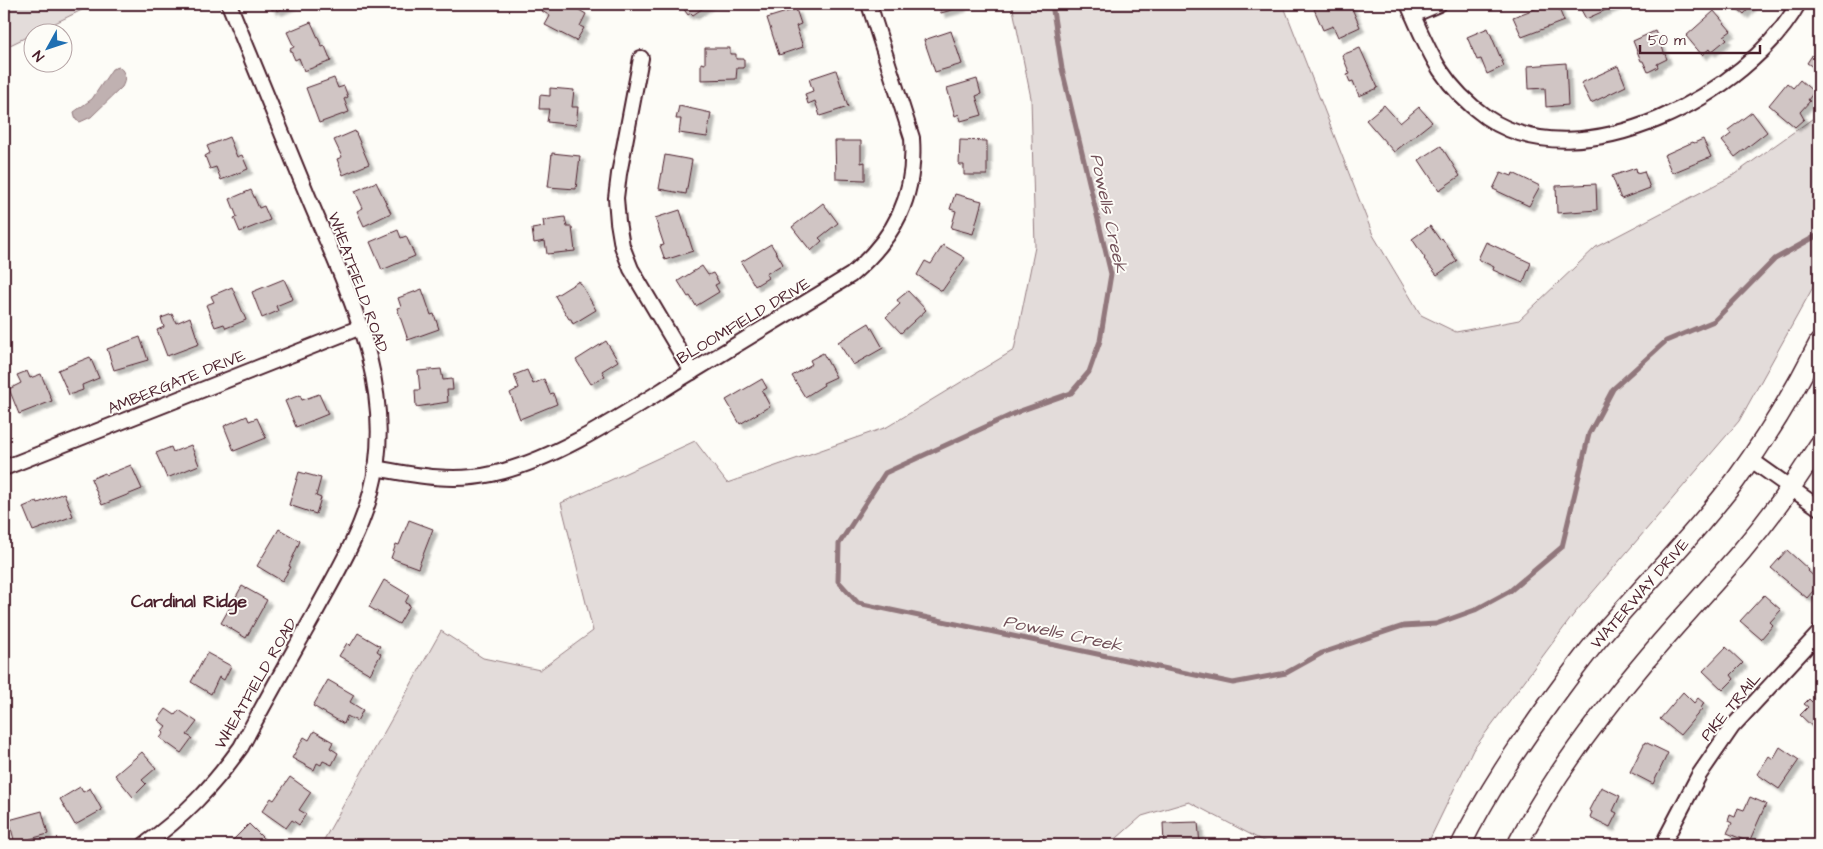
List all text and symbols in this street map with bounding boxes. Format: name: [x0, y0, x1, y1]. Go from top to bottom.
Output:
north arrow: [22, 22, 72, 72]
scale bar: [1640, 22, 1760, 54]
text: 50 m: [1648, 30, 1686, 51]
text: N: [28, 46, 49, 66]
water label: Powells Creek: [1084, 151, 1134, 276]
street label: WHEATFIELD ROAD: [322, 209, 394, 356]
street label: BLOOMFIELD DRIVE: [673, 272, 815, 369]
street label: AMBERGATE DRIVE: [104, 344, 249, 420]
street label: WATERWAY DRIVE: [1585, 533, 1694, 654]
district label: Cardinal Ridge: [131, 589, 247, 615]
water label: Powells Creek: [1001, 609, 1126, 658]
street label: WHEATFIELD ROAD: [209, 614, 302, 753]
street label: PIKE TRAIL: [1696, 668, 1766, 746]

